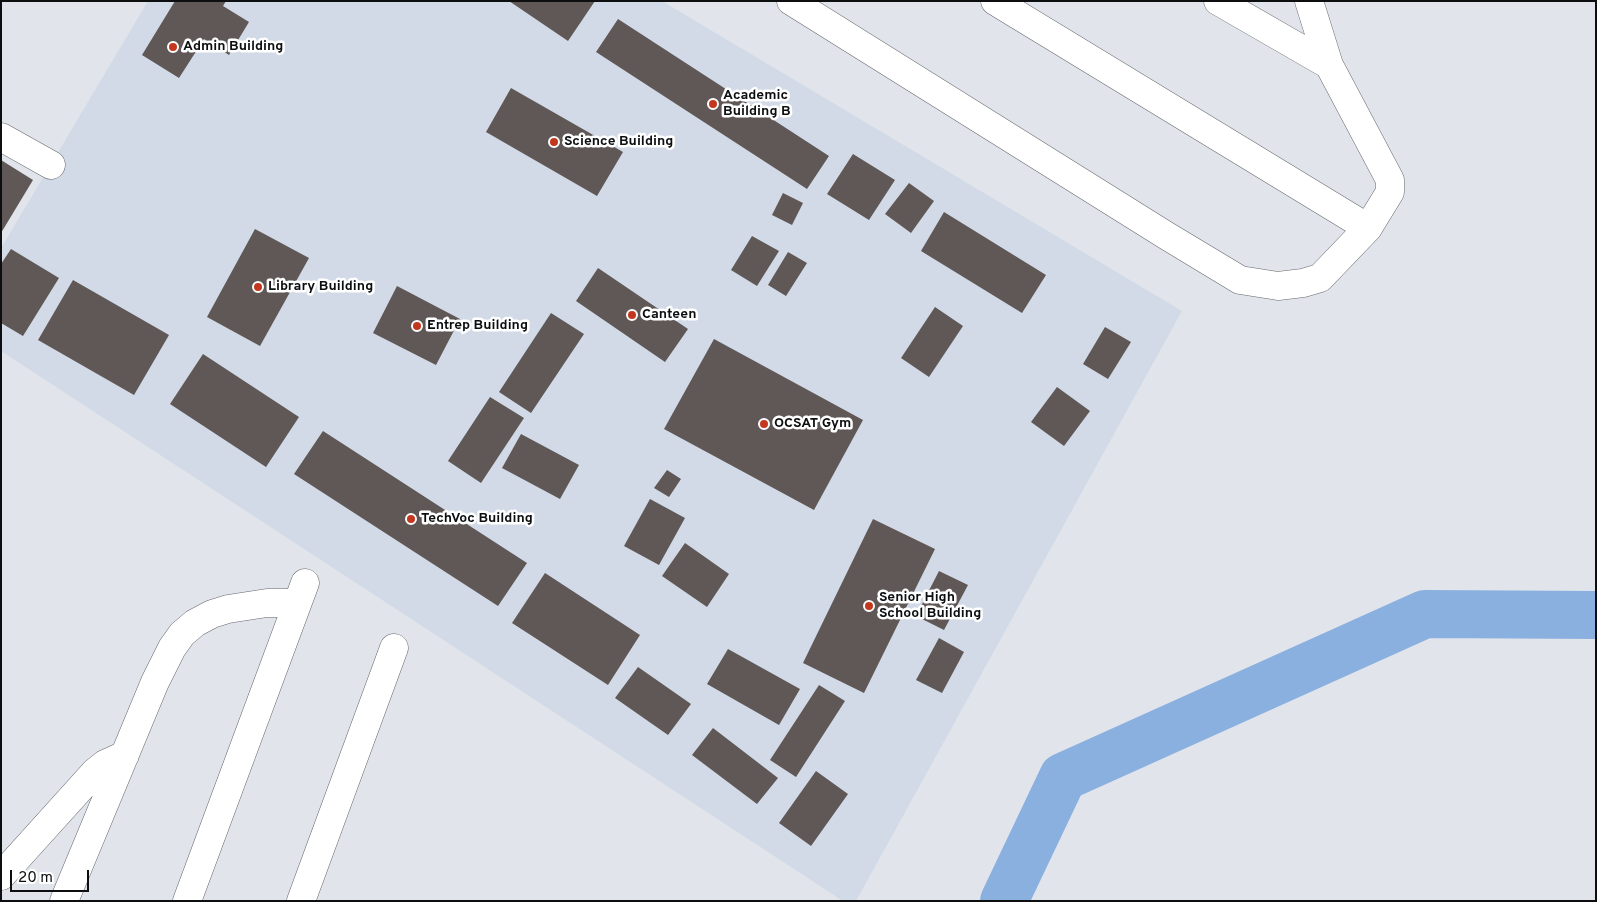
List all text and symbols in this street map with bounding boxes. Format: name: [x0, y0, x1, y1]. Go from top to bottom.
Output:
place label: Admin Building: [183, 39, 283, 55]
marker: Admin Building: [167, 41, 179, 53]
place label: Academic Building B: [723, 88, 791, 120]
marker: Academic Building B: [707, 98, 719, 110]
place label: Science Building: [564, 134, 673, 150]
marker: Science Building: [548, 136, 560, 148]
place label: Library Building: [268, 279, 373, 295]
marker: Library Building: [252, 281, 264, 293]
place label: Canteen: [642, 307, 697, 323]
marker: Canteen: [626, 309, 638, 321]
place label: Entrep Building: [427, 318, 528, 334]
marker: Entrep Building: [411, 320, 423, 332]
place label: OCSAT Gym: [774, 416, 851, 432]
marker: OCSAT Gym: [758, 418, 770, 430]
place label: TechVoc Building: [421, 511, 533, 527]
marker: TechVoc Building: [405, 513, 417, 525]
place label: Senior High School Building: [879, 590, 981, 622]
marker: Senior High School Building: [863, 600, 875, 612]
scale bar: [12, 860, 91, 892]
text: 20 m: [18, 869, 53, 888]

